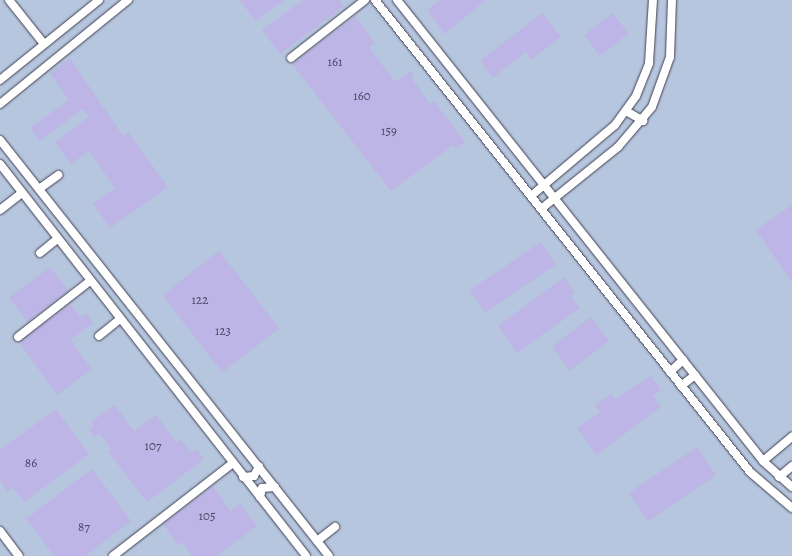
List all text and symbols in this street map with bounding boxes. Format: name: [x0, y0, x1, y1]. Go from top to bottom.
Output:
house number: 161: [328, 54, 342, 70]
house number: 160: [353, 88, 371, 104]
house number: 159: [381, 123, 397, 139]
house number: 122: [192, 292, 208, 308]
house number: 123: [215, 323, 231, 339]
house number: 107: [145, 438, 161, 454]
house number: 86: [25, 455, 37, 471]
house number: 105: [199, 508, 215, 524]
house number: 87: [78, 519, 90, 535]

